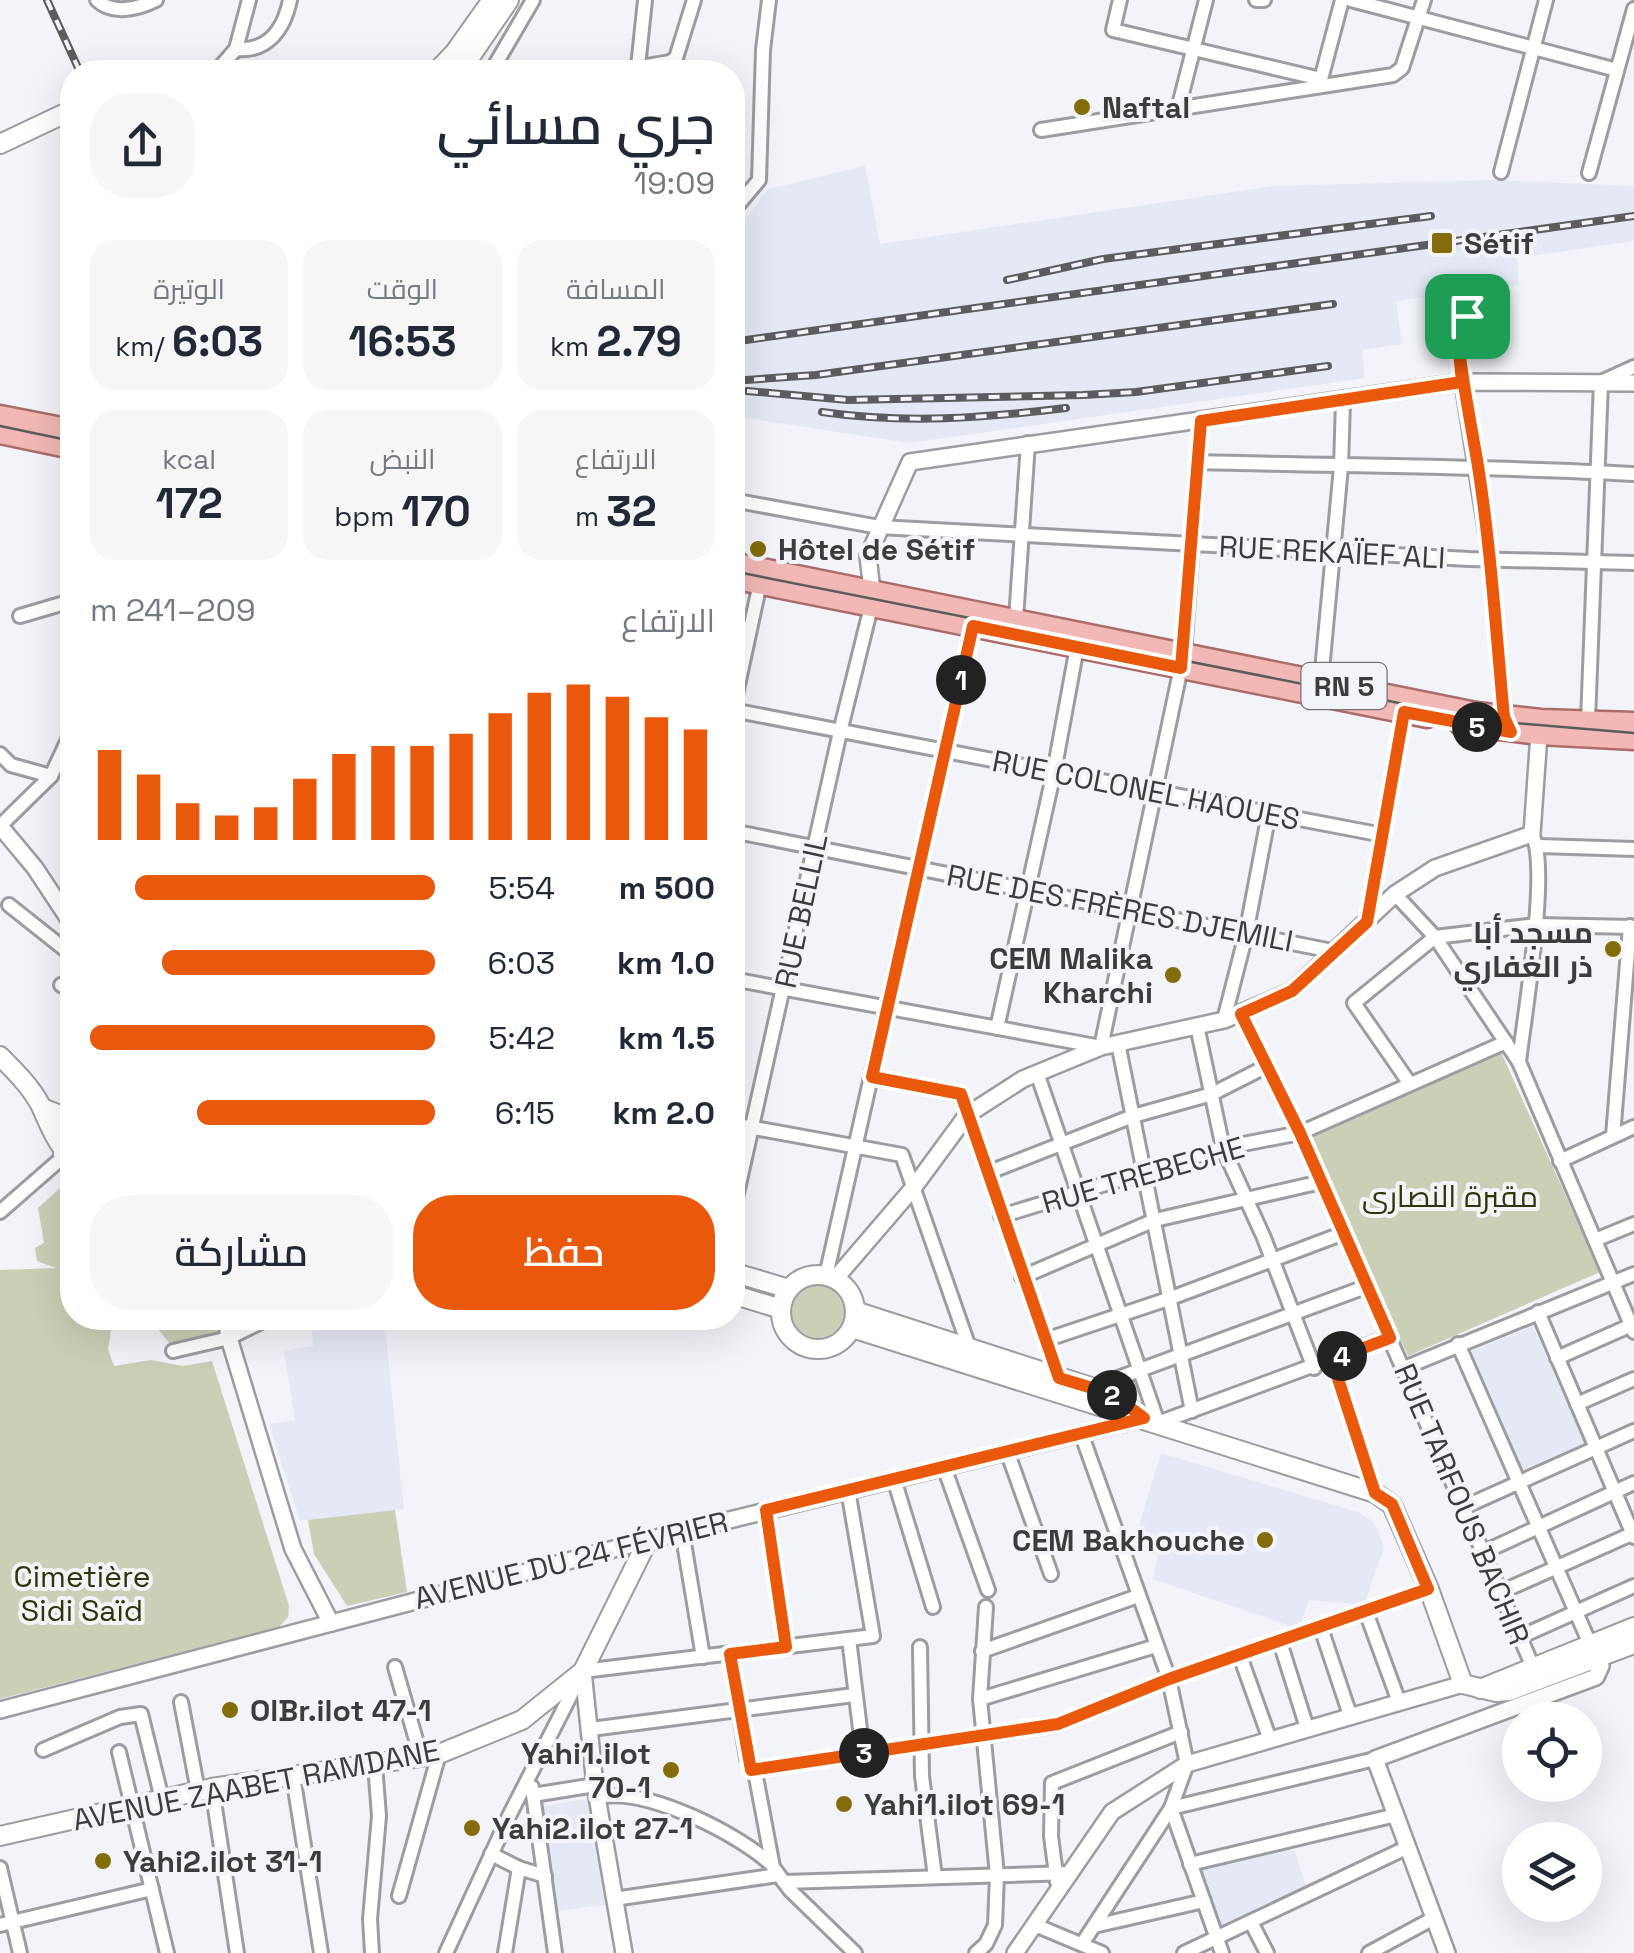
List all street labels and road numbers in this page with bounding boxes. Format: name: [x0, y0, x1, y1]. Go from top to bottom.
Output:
street label: RUE REKAÏEF ALI: [1218, 527, 1446, 577]
road number: RN 5: [1302, 663, 1386, 709]
street label: RUE COLONEL HAOUES: [989, 741, 1303, 839]
street label: RUE BELLIL: [766, 830, 836, 992]
street label: RUE DES FRÈRES DJEMILI: [944, 855, 1296, 961]
street label: RUE TREBECHE: [1037, 1127, 1249, 1223]
street label: RUE TARFOUS BACHIR: [1385, 1358, 1539, 1650]
street label: AVENUE DU 24 FÉVRIER: [410, 1502, 732, 1618]
street label: AVENUE ZAABET RAMDANE: [69, 1730, 443, 1840]

